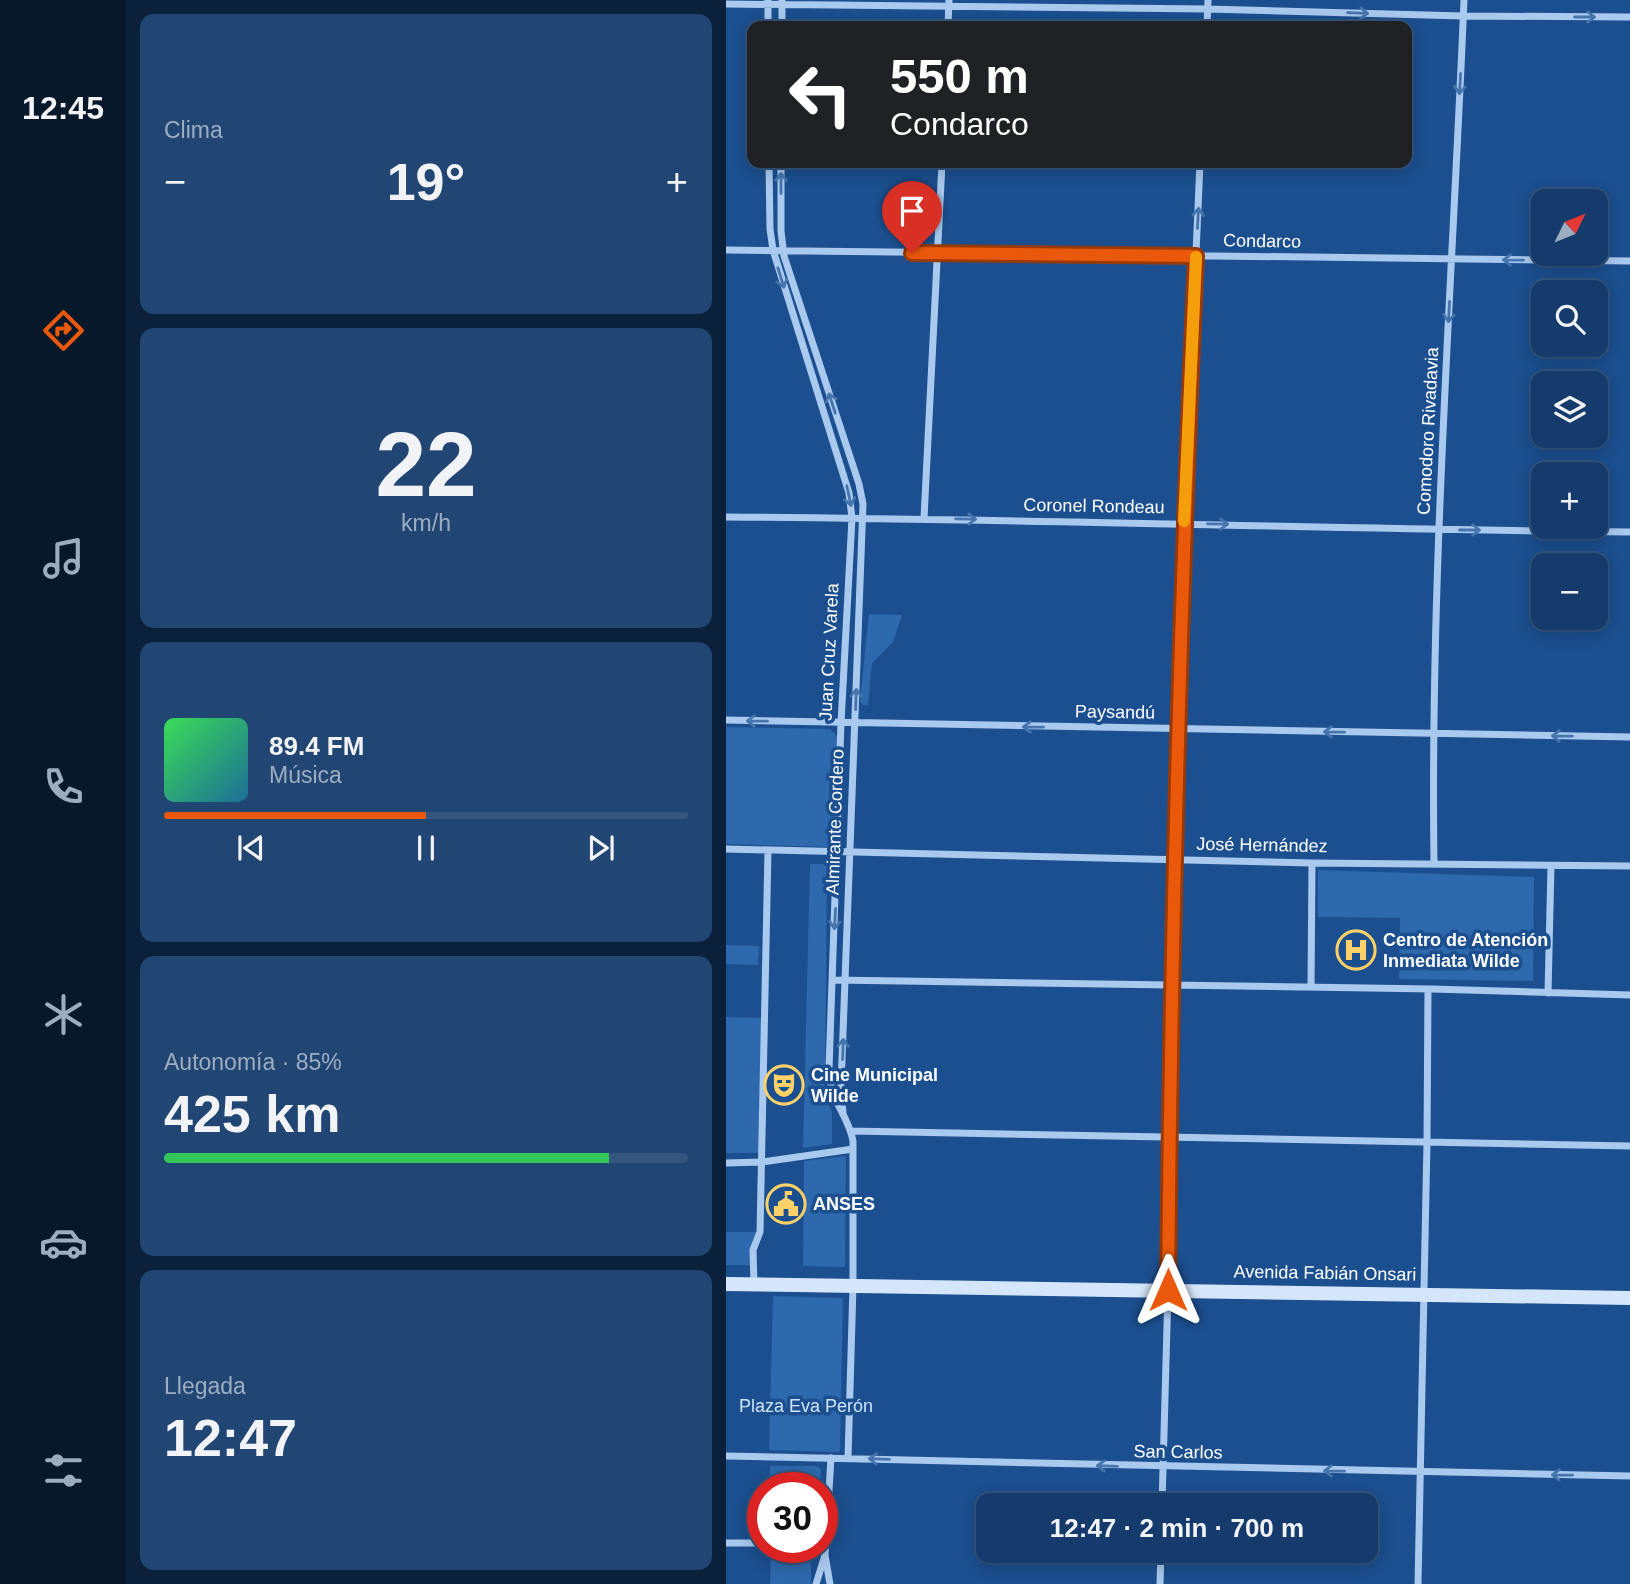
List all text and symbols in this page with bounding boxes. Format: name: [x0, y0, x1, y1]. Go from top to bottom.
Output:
one-way arrow: [1346, 7, 1369, 20]
one-way arrow: [1573, 10, 1596, 24]
icon: left: [775, 49, 866, 140]
text: 550 m: [890, 49, 1029, 103]
one-way arrow: [1453, 73, 1466, 95]
text: 12:45: [22, 90, 104, 126]
text: Condarco: [890, 106, 1029, 142]
text: Clima: [164, 117, 223, 143]
text: 19°: [387, 153, 465, 211]
text: −: [164, 161, 186, 203]
text: +: [666, 161, 688, 203]
one-way arrow: [774, 172, 788, 195]
pin: [882, 181, 942, 253]
north arrow: [1531, 189, 1608, 266]
map controls: [1531, 189, 1608, 630]
icon: arrive: [893, 192, 931, 230]
one-way arrow: [1191, 207, 1204, 230]
street label: Condarco: [1223, 230, 1301, 252]
one-way arrow: [1501, 253, 1524, 267]
one-way arrow: [776, 267, 789, 289]
button: search: [1531, 280, 1608, 357]
one-way arrow: [1443, 300, 1456, 323]
icon: directions: [39, 306, 88, 355]
street label: Comodoro Rivadavia: [1414, 346, 1442, 515]
button: layers: [1531, 371, 1608, 448]
one-way arrow: [825, 392, 838, 414]
text: 22: [375, 414, 477, 515]
button: +: [1531, 462, 1608, 539]
one-way arrow: [842, 484, 856, 507]
street label: Coronel Rondeau: [1023, 495, 1165, 517]
text: km/h: [401, 510, 451, 536]
one-way arrow: [954, 512, 977, 526]
one-way arrow: [1206, 518, 1229, 531]
one-way arrow: [1458, 523, 1481, 537]
icon: music: [39, 534, 88, 583]
button: −: [1531, 553, 1608, 630]
street label: Juan Cruz Varela: [815, 582, 843, 721]
one-way arrow: [849, 688, 862, 711]
street label: Paysandú: [1075, 701, 1155, 723]
one-way arrow: [745, 714, 768, 727]
one-way arrow: [1022, 720, 1045, 733]
one-way arrow: [1323, 726, 1346, 739]
one-way arrow: [1550, 730, 1573, 743]
text: 89.4 FM: [269, 731, 364, 761]
street label: Almirante Cordero: [822, 749, 848, 895]
icon: phone: [39, 762, 88, 811]
text: Música: [269, 762, 342, 788]
icon: previous: [232, 829, 270, 867]
icon: pause: [407, 829, 445, 867]
icon: next: [582, 829, 620, 867]
street label: José Hernández: [1196, 834, 1328, 856]
one-way arrow: [828, 907, 841, 930]
hospital icon: Centro de Atención Inmediata Wilde: [1335, 929, 1377, 971]
place label: Centro de Atención Inmediata Wilde: [1383, 930, 1548, 971]
icon: climate: [39, 990, 88, 1039]
one-way arrow: [836, 1037, 849, 1060]
text: Autonomía · 85%: [164, 1049, 342, 1075]
theatre icon: Cine Municipal Wilde: [763, 1064, 805, 1106]
place label: Cine Municipal Wilde: [811, 1065, 938, 1106]
text: 425 km: [164, 1085, 340, 1143]
public building icon: ANSES: [765, 1183, 807, 1225]
place label: ANSES: [813, 1194, 875, 1214]
icon: car: [39, 1218, 88, 1267]
position arrow: [1131, 1253, 1205, 1327]
street label: Avenida Fabián Onsari: [1233, 1261, 1417, 1285]
text: Llegada: [164, 1373, 246, 1399]
park label: Plaza Eva Perón: [739, 1396, 873, 1416]
text: 12:47: [164, 1409, 297, 1467]
street label: San Carlos: [1133, 1441, 1223, 1463]
icon: filters: [39, 1446, 88, 1495]
one-way arrow: [868, 1453, 891, 1466]
one-way arrow: [1095, 1459, 1118, 1472]
one-way arrow: [1323, 1464, 1346, 1478]
one-way arrow: [1550, 1468, 1573, 1482]
speed limit sign: 30: [747, 1472, 838, 1563]
text: 12:47 · 2 min · 700 m: [1050, 1513, 1304, 1543]

